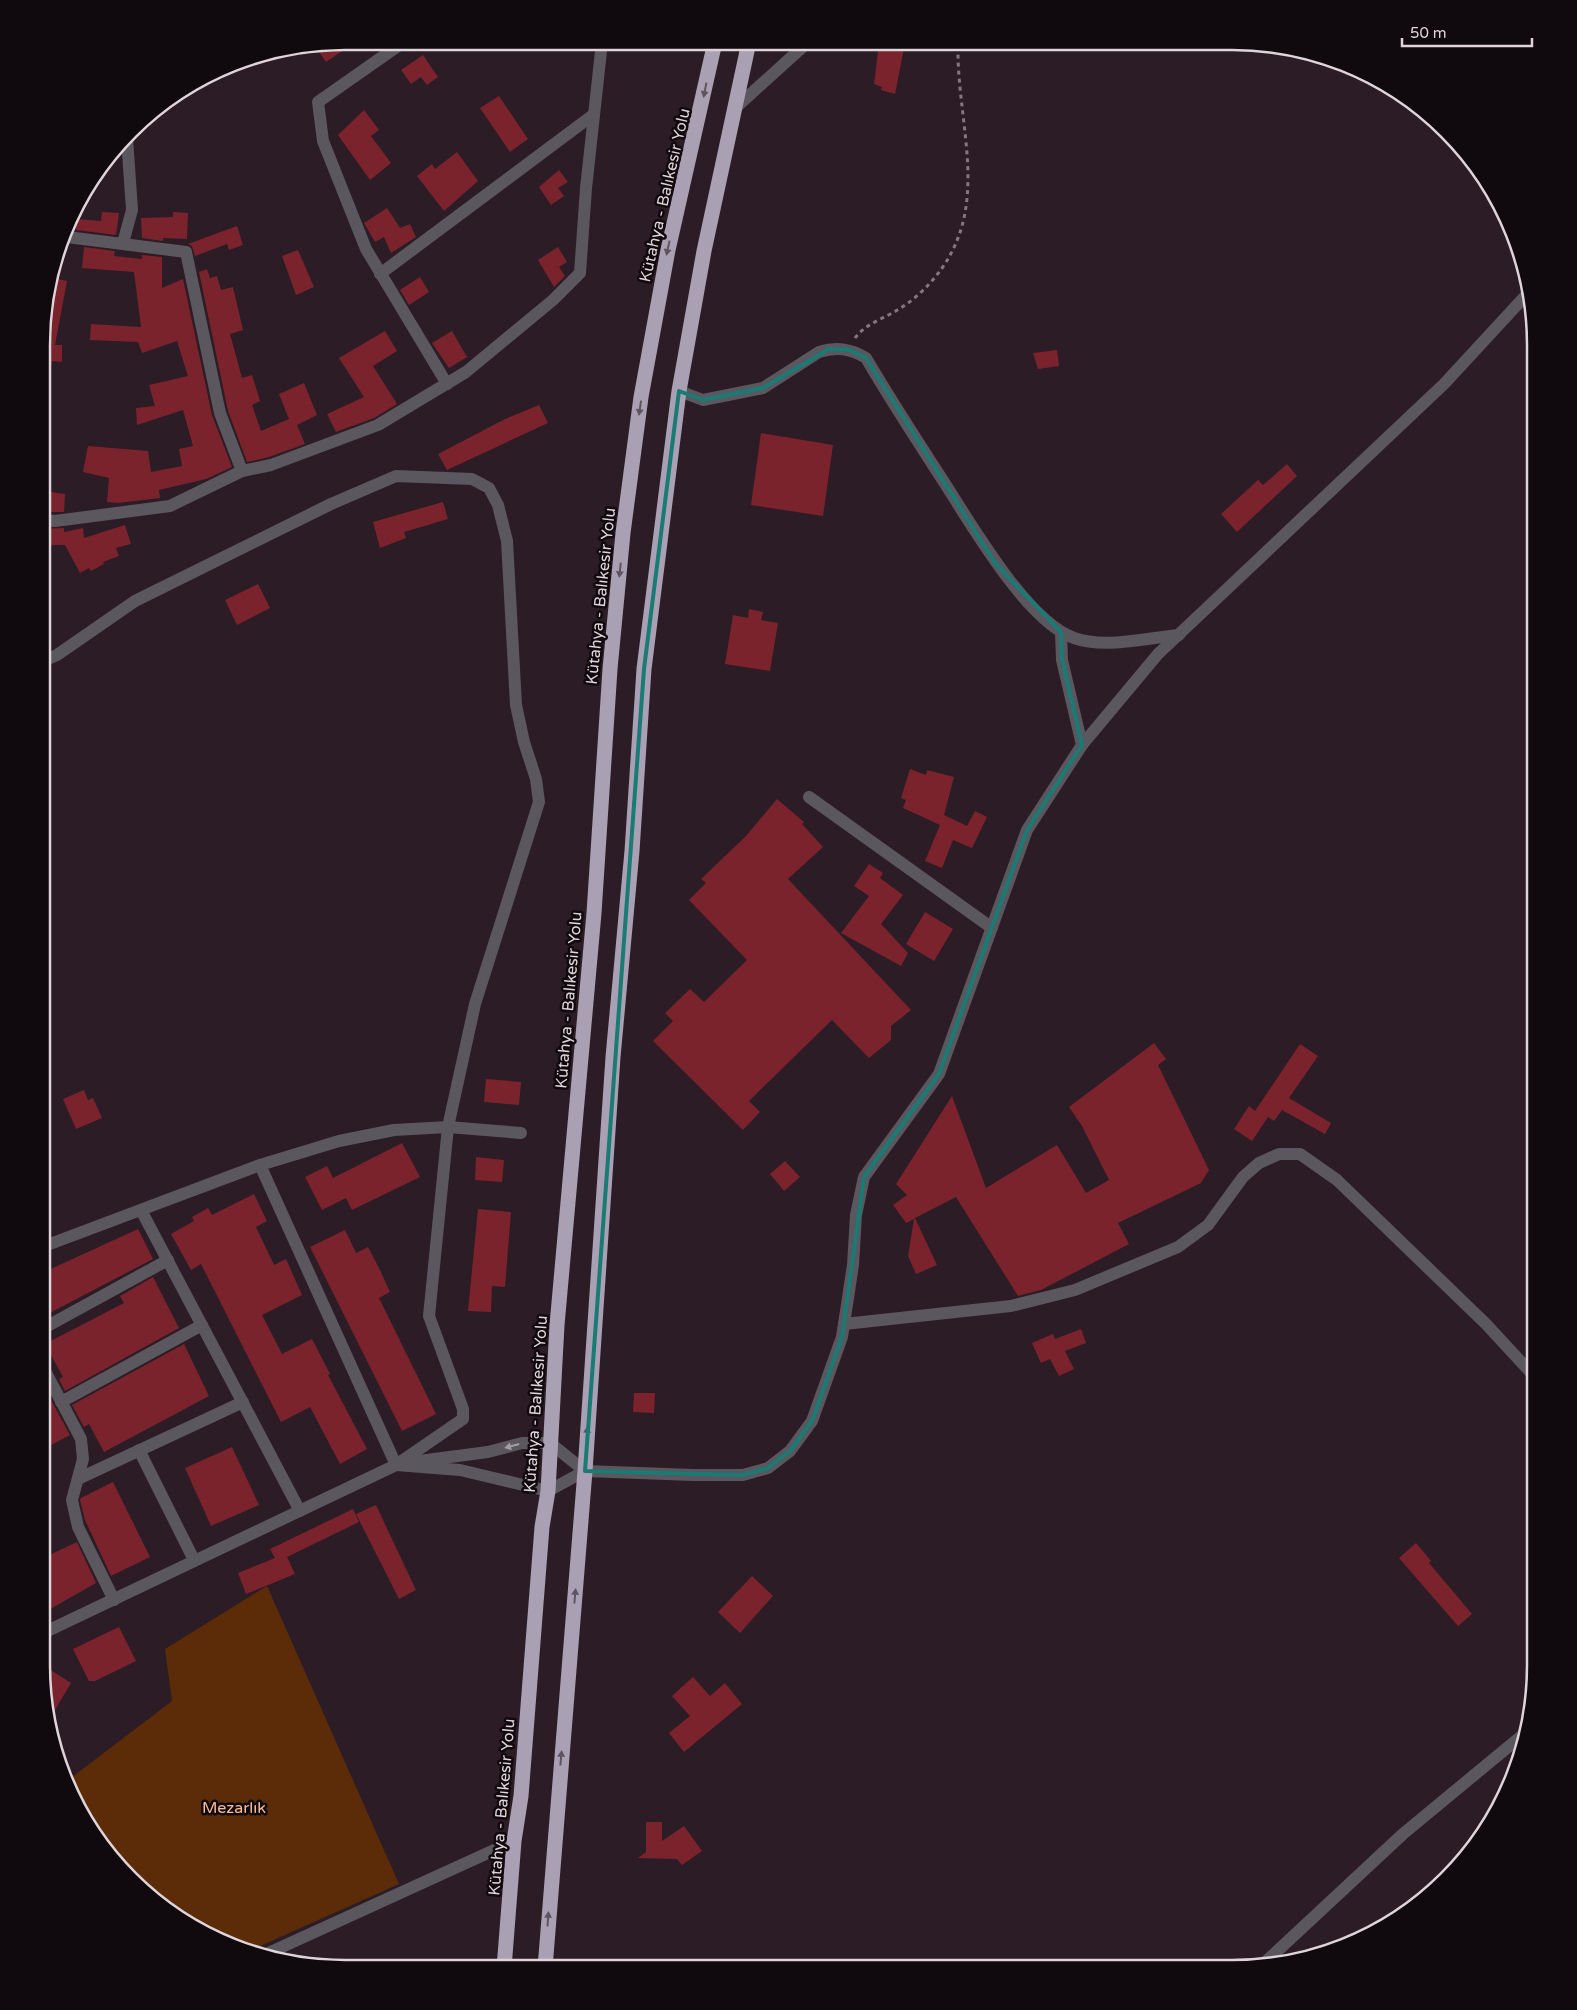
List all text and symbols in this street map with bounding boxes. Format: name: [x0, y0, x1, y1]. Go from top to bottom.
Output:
scale bar: [1402, 15, 1532, 47]
text: 50 m: [1410, 24, 1447, 42]
one-way arrow: [701, 83, 709, 98]
street label: Kütahya - Balıkesir Yolu: [635, 106, 695, 284]
one-way arrow: [664, 241, 672, 256]
one-way arrow: [636, 401, 644, 417]
street label: Kütahya - Balıkesir Yolu: [582, 507, 620, 685]
one-way arrow: [615, 562, 623, 578]
street label: Kütahya - Balıkesir Yolu: [551, 911, 587, 1089]
street label: Kütahya - Balıkesir Yolu: [520, 1315, 552, 1493]
one-way arrow: [584, 1425, 592, 1441]
one-way arrow: [504, 1442, 519, 1450]
one-way arrow: [571, 1587, 579, 1603]
street label: Kütahya - Balıkesir Yolu: [484, 1718, 520, 1896]
one-way arrow: [558, 1749, 566, 1765]
park label: Mezarlık: [202, 1798, 266, 1818]
one-way arrow: [545, 1911, 553, 1927]

